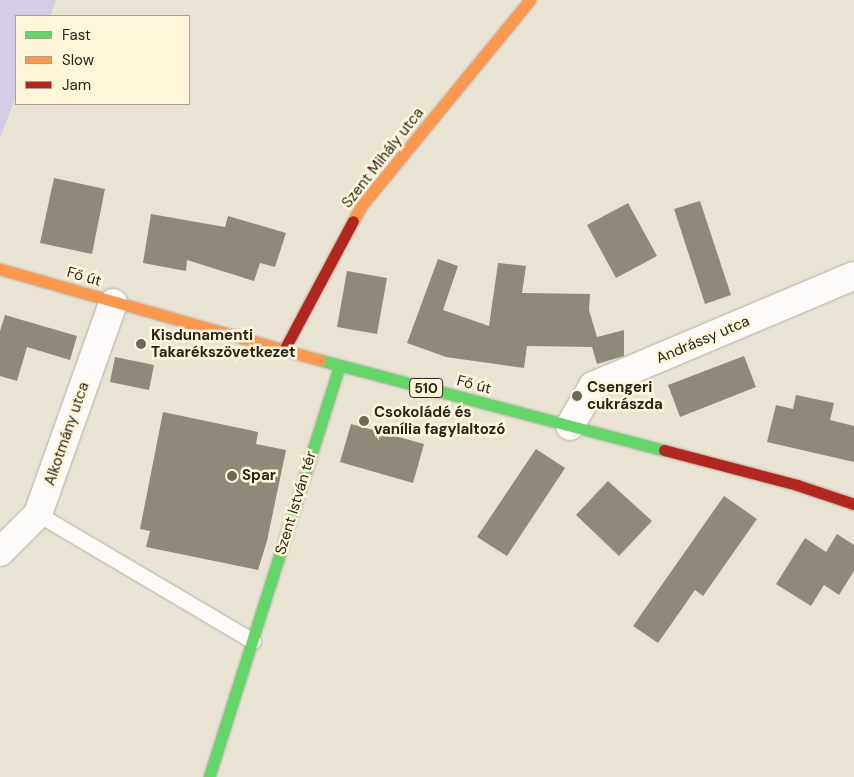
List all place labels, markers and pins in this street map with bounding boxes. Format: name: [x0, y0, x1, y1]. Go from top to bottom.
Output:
place label: Kisdunamenti Takarékszövetkezet: [151, 326, 295, 361]
marker: Kisdunamenti Takarékszövetkezet: [135, 338, 147, 350]
place label: Csengeri cukrászda: [587, 378, 663, 413]
marker: Csengeri cukrászda: [571, 390, 583, 402]
place label: Csokoládé és vanília fagylaltozó: [374, 403, 505, 438]
marker: Csokoládé és vanília fagylaltozó: [358, 415, 370, 427]
place label: Spar: [242, 467, 276, 485]
marker: Spar: [226, 470, 238, 482]

